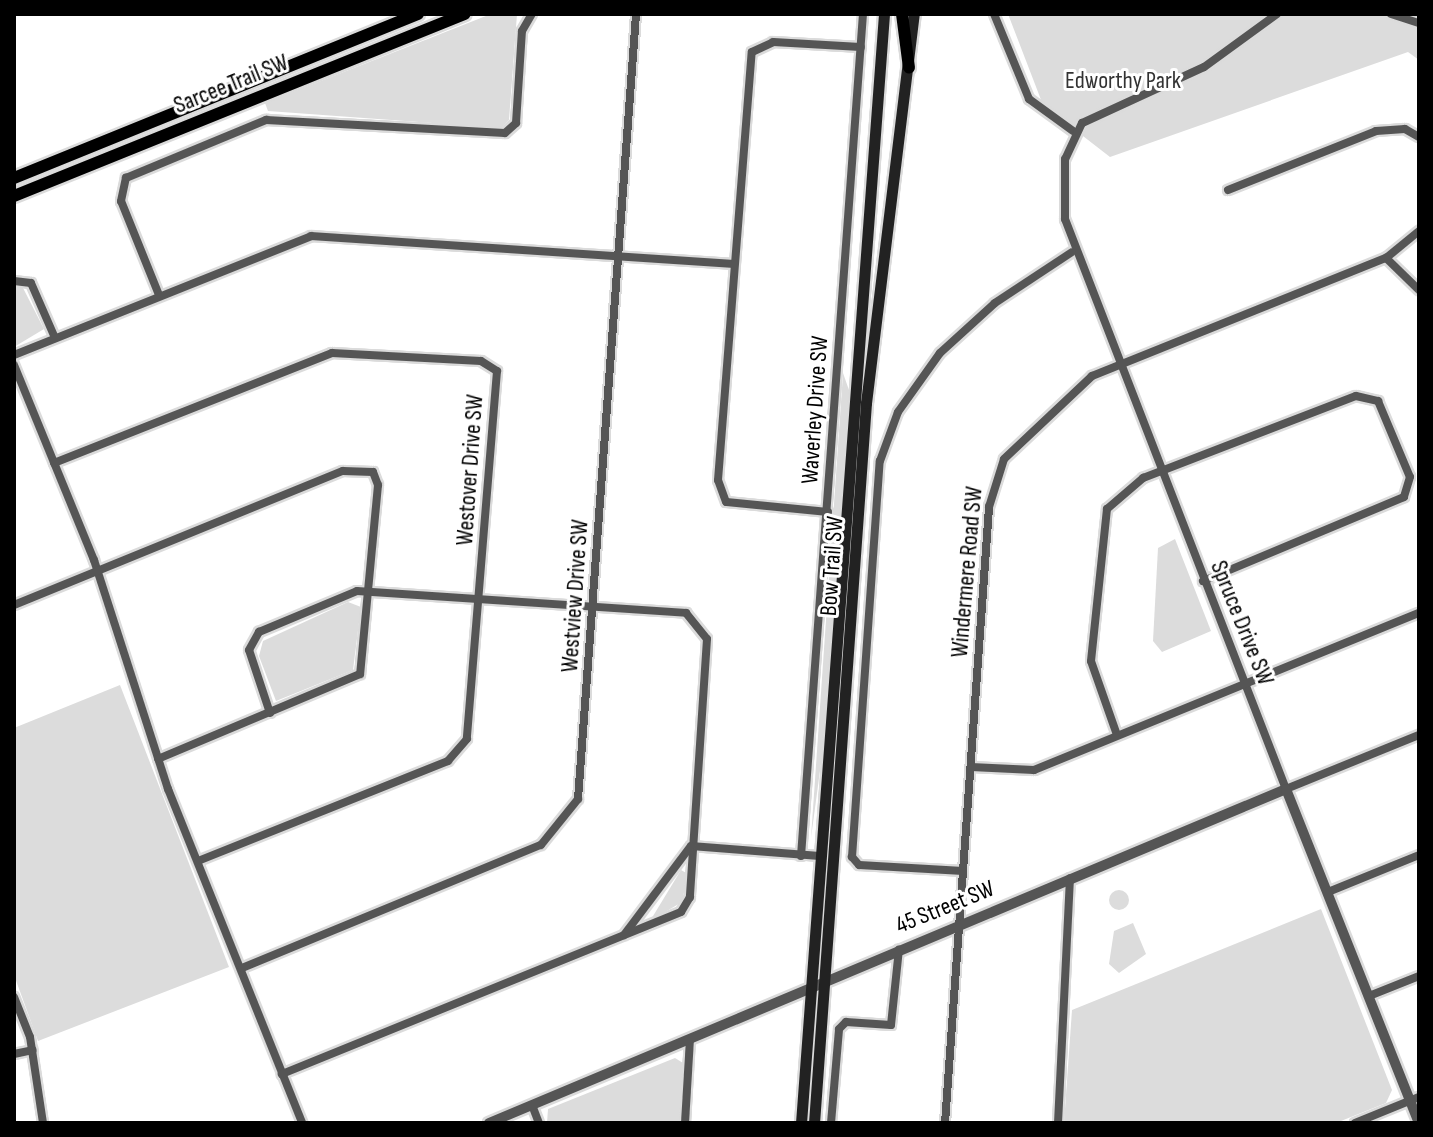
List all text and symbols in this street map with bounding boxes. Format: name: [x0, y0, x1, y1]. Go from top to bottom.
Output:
street label: Sarcee Trail SW: [170, 48, 292, 120]
park label: Edworthy Park: [1065, 67, 1181, 95]
street label: Waverley Drive SW: [795, 335, 835, 485]
street label: Westover Drive SW: [450, 393, 490, 547]
street label: Windermere Road SW: [945, 485, 989, 659]
street label: Bow Trail SW: [814, 515, 850, 617]
street label: Westview Drive SW: [555, 519, 595, 673]
street label: Spruce Drive SW: [1204, 557, 1280, 689]
street label: 45 Street SW: [891, 874, 999, 940]

